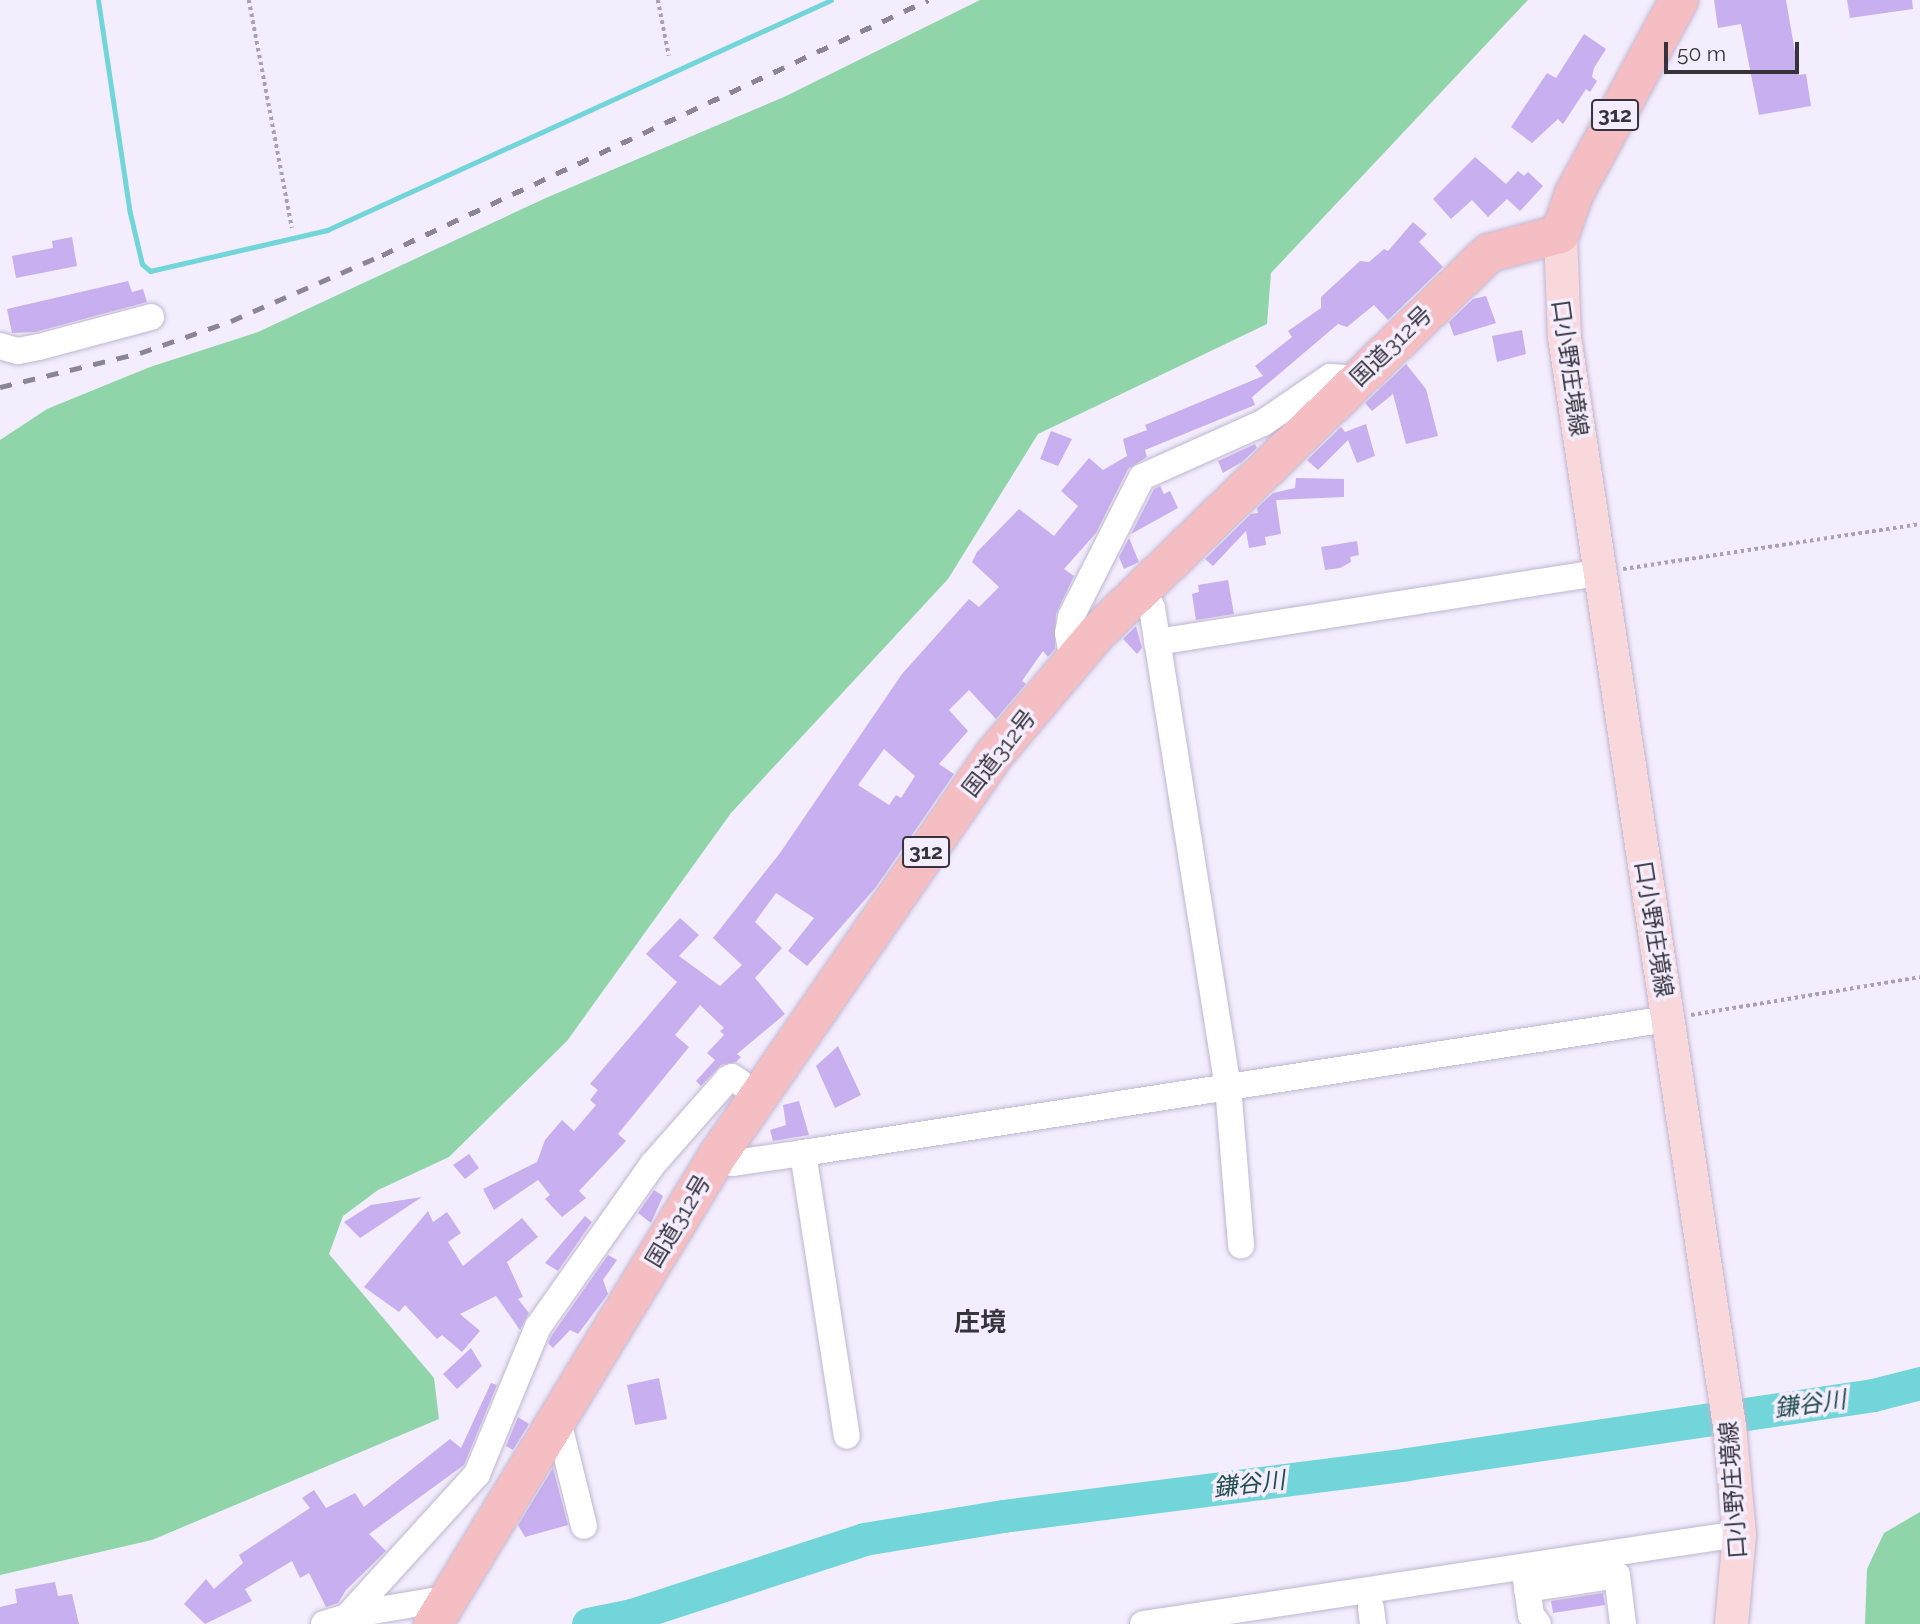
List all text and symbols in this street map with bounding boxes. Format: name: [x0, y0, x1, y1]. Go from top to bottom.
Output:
scale bar: [1668, 28, 1803, 72]
text: 50 m: [1677, 41, 1726, 66]
road number: 312: [1590, 97, 1640, 132]
street label: 口小野庄境線: [1547, 298, 1593, 438]
street label: 国道312号: [1344, 300, 1438, 392]
street label: 国道312号: [956, 704, 1042, 802]
road number: 312: [902, 834, 950, 870]
street label: 口小野庄境線: [1630, 859, 1678, 999]
street label: 国道312号: [640, 1170, 716, 1272]
district label: 庄境: [954, 1307, 1006, 1339]
water label: 鎌谷川: [1772, 1385, 1848, 1423]
street label: 口小野庄境線: [1714, 1420, 1752, 1560]
water label: 鎌谷川: [1212, 1465, 1286, 1503]

